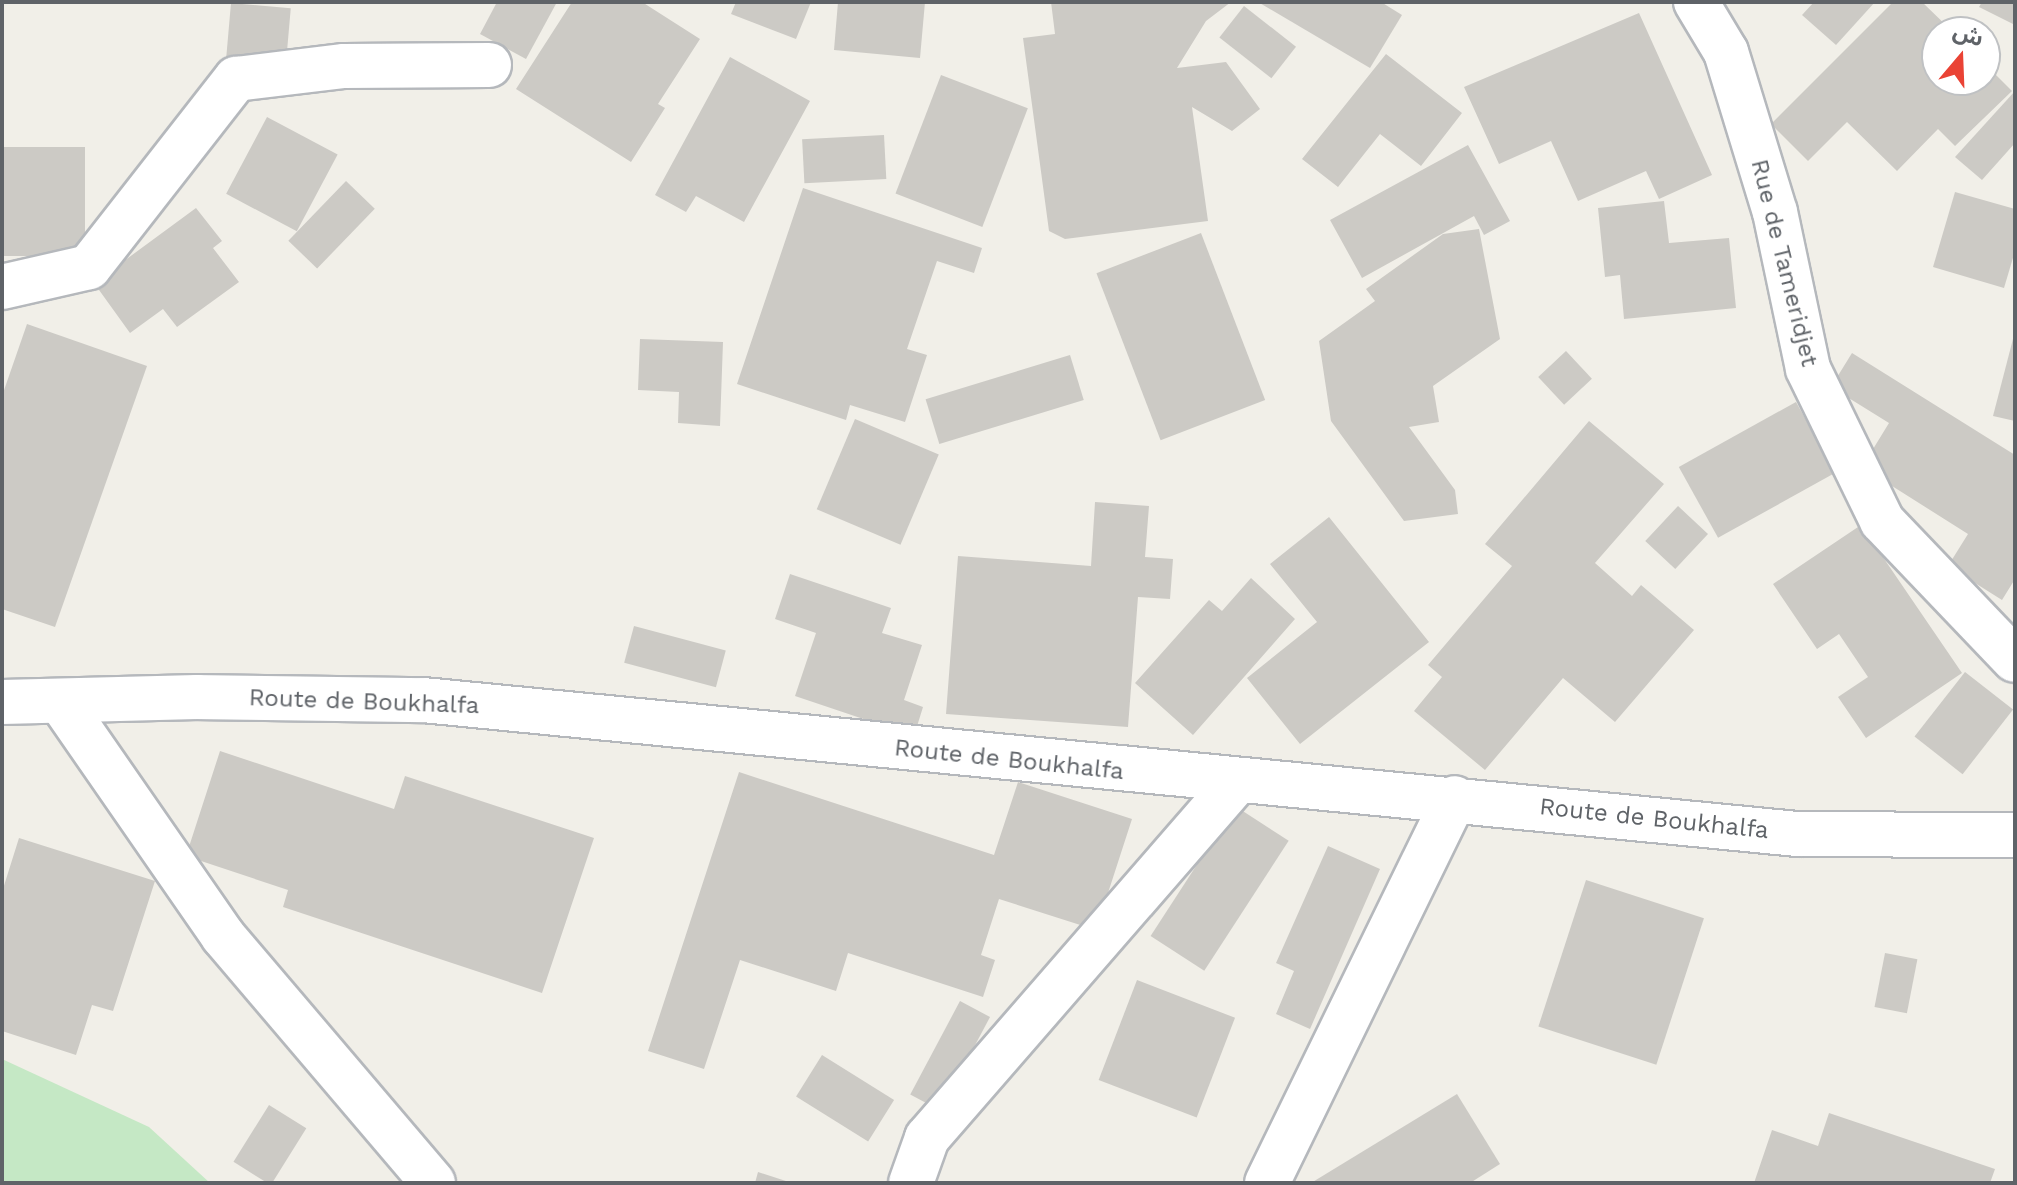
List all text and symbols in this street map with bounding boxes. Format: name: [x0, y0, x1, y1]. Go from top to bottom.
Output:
north arrow: [1921, 16, 2001, 96]
text: ش: [1950, 18, 1987, 51]
street label: Rue de Tameridjet: [1744, 156, 1824, 370]
street label: Route de Boukhalfa: [248, 684, 480, 720]
street label: Route de Boukhalfa: [893, 734, 1125, 786]
street label: Route de Boukhalfa: [1538, 793, 1770, 845]

